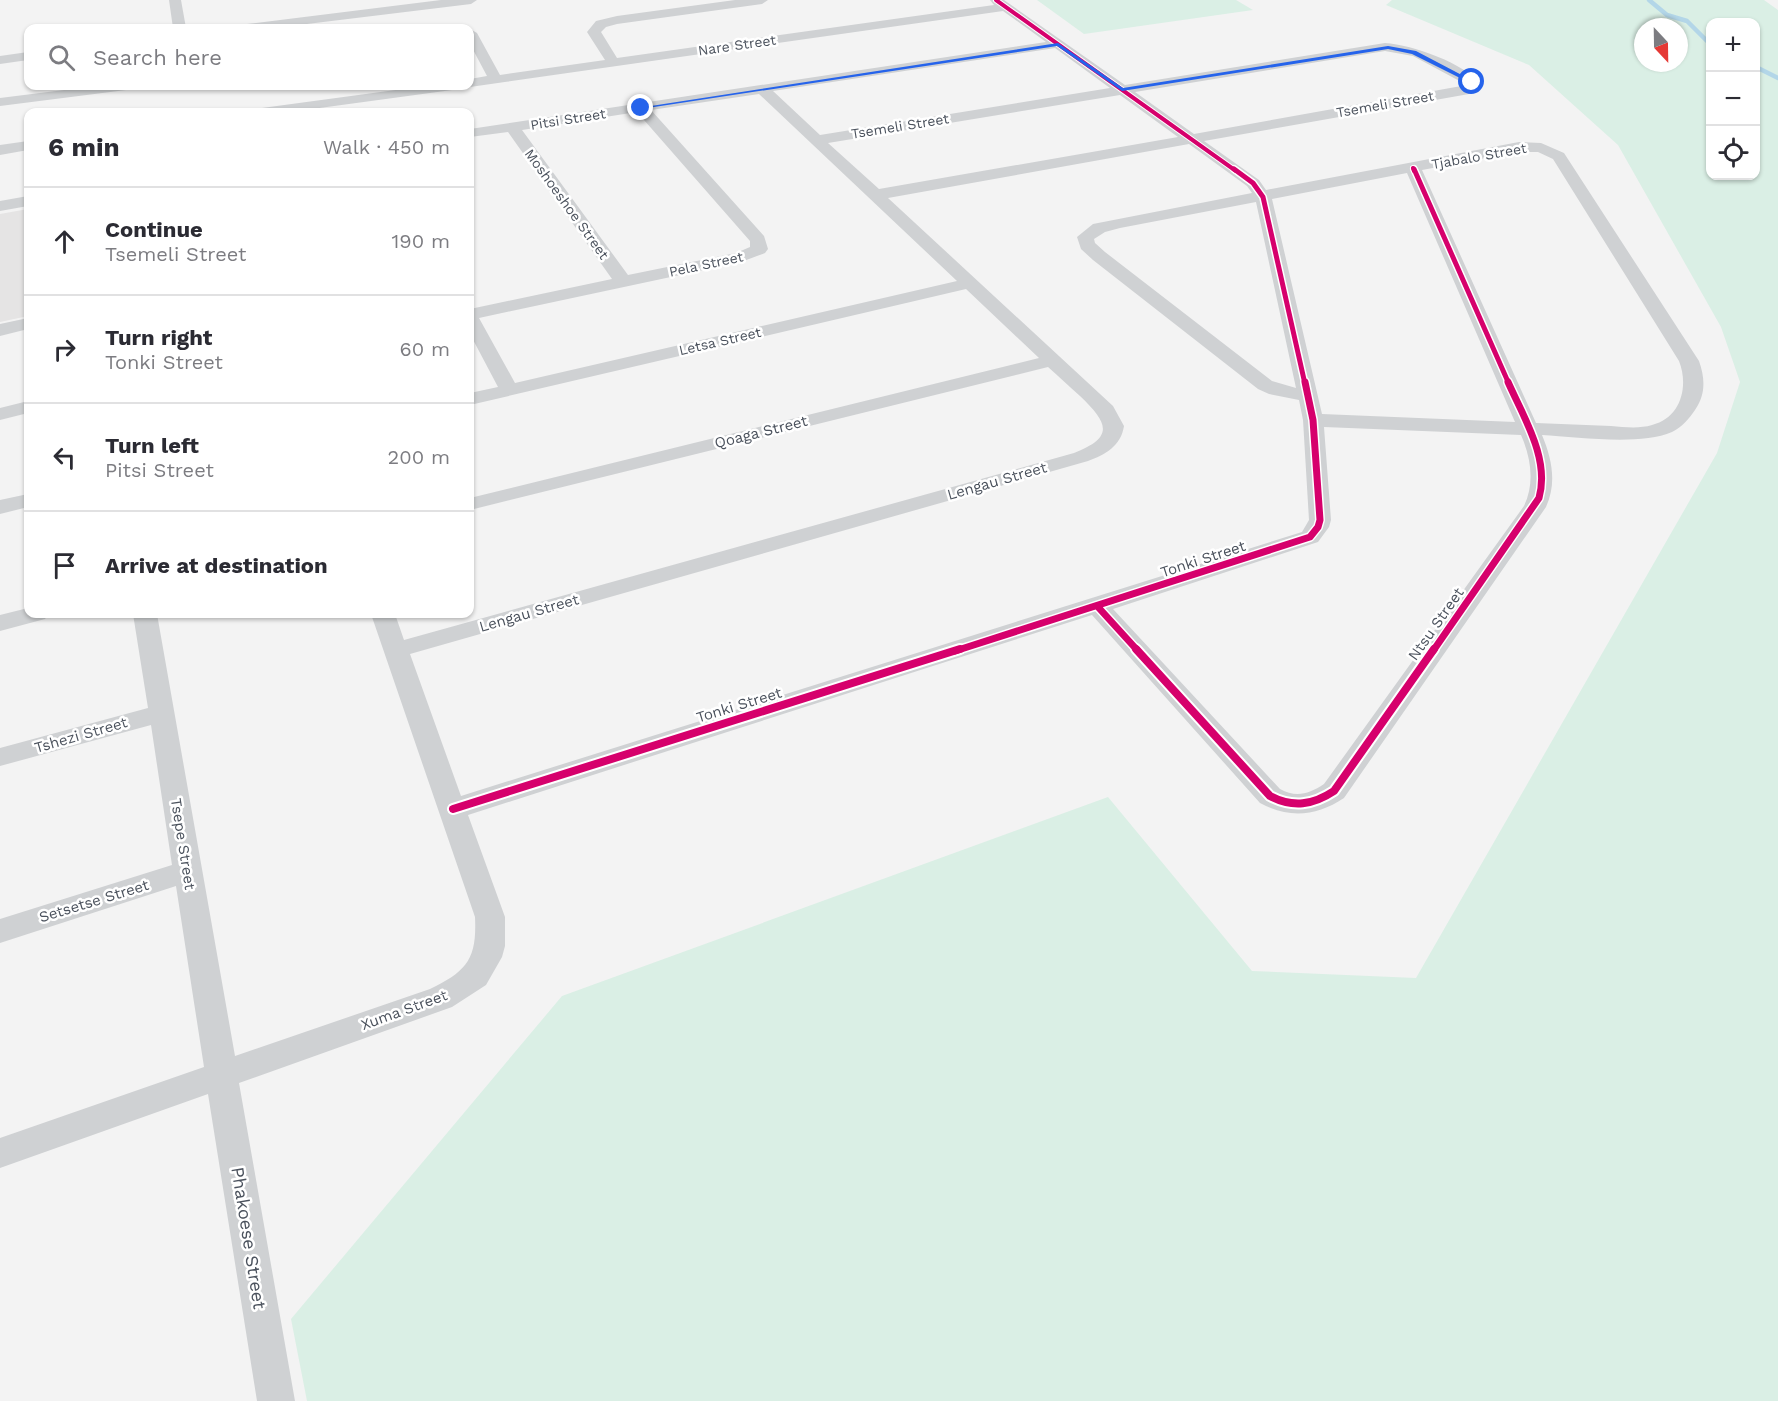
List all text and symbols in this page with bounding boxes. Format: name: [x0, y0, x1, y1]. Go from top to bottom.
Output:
north arrow: [1634, 18, 1688, 72]
map controls: [1706, 18, 1760, 180]
button: +: [1706, 18, 1760, 72]
search box: [24, 24, 474, 90]
street label: Nare Street: [697, 32, 777, 58]
icon: search: [45, 41, 78, 74]
text: Search here: [93, 45, 222, 70]
route start: [1458, 68, 1484, 94]
button: −: [1706, 72, 1760, 126]
street label: Tsemeli Street: [1335, 88, 1435, 120]
route end: [627, 94, 653, 120]
street label: Pitsi Street: [529, 105, 607, 133]
street label: Tsemeli Street: [850, 110, 950, 142]
button: locate: [1706, 126, 1760, 180]
text: 6 min: [48, 132, 120, 162]
text: Walk · 450 m: [323, 135, 450, 159]
street label: Tjabalo Street: [1430, 140, 1528, 172]
street label: Moshoeshoe Street: [522, 146, 612, 262]
text: Continue: [105, 217, 203, 242]
icon: ahead: [48, 225, 81, 258]
text: 190 m: [392, 229, 450, 253]
text: Tsemeli Street: [105, 242, 246, 266]
street label: Pela Street: [668, 248, 745, 280]
street label: Letsa Street: [677, 324, 763, 358]
text: Turn right: [105, 325, 212, 350]
icon: right: [48, 333, 81, 366]
text: 60 m: [400, 337, 450, 361]
text: Tonki Street: [105, 350, 223, 374]
street label: Qoaga Street: [713, 412, 810, 452]
text: Turn left: [105, 433, 199, 458]
icon: left: [48, 441, 81, 474]
text: 200 m: [388, 445, 450, 469]
text: Pitsi Street: [105, 458, 214, 482]
street label: Lengau Street: [945, 458, 1050, 504]
street label: Tonki Street: [1158, 537, 1249, 581]
icon: arrive: [48, 549, 81, 582]
text: Arrive at destination: [105, 553, 328, 578]
street label: Ntsu Street: [1404, 584, 1468, 664]
street label: Lengau Street: [477, 590, 582, 636]
street label: Tonki Street: [694, 683, 785, 727]
street label: Tshezi Street: [32, 713, 130, 757]
street label: Tsepe Street: [167, 797, 199, 892]
street label: Setsetse Street: [37, 876, 152, 926]
street label: Xuma Street: [358, 986, 450, 1034]
street label: Phakoese Street: [227, 1165, 271, 1311]

